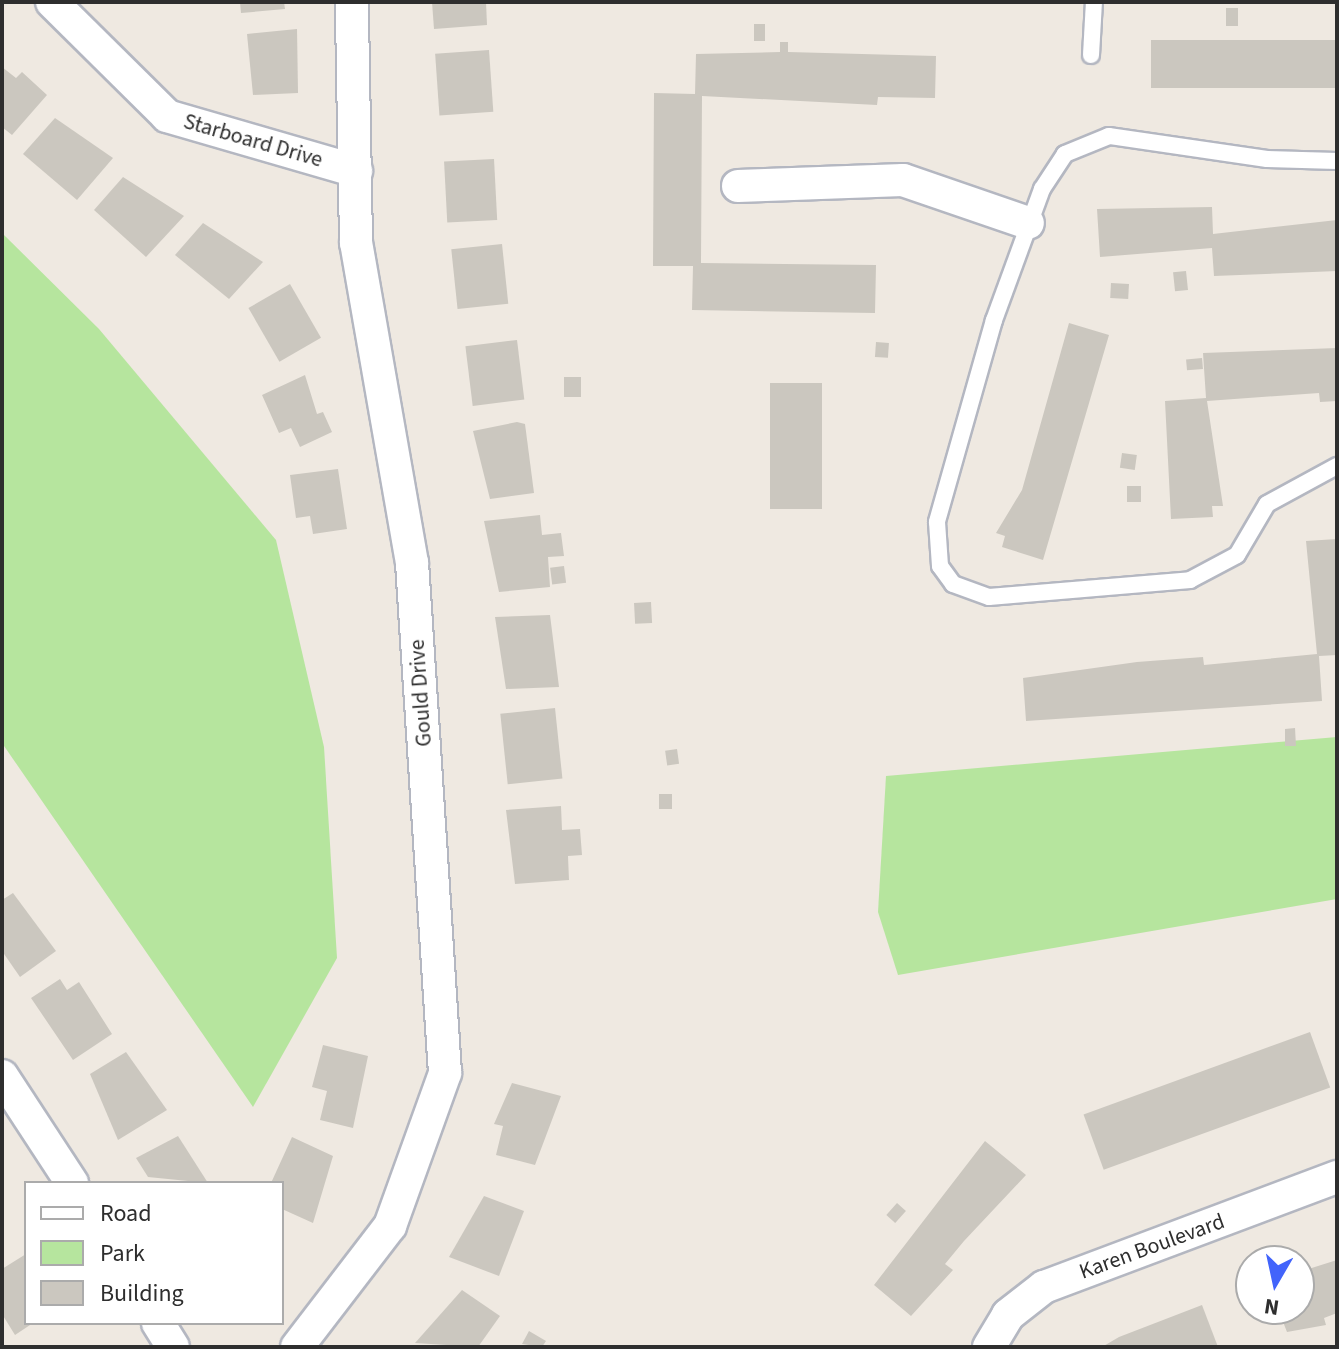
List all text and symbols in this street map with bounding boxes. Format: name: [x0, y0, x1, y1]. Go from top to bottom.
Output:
street label: Starboard Drive: [180, 109, 326, 173]
street label: Gould Drive: [404, 639, 438, 747]
legend: [24, 1181, 284, 1325]
text: Road: [100, 1196, 152, 1231]
street label: Karen Boulevard: [1076, 1209, 1228, 1285]
text: Park: [100, 1236, 145, 1271]
north arrow: [1235, 1245, 1315, 1325]
text: Building: [100, 1276, 184, 1311]
text: N: [1262, 1290, 1281, 1324]

